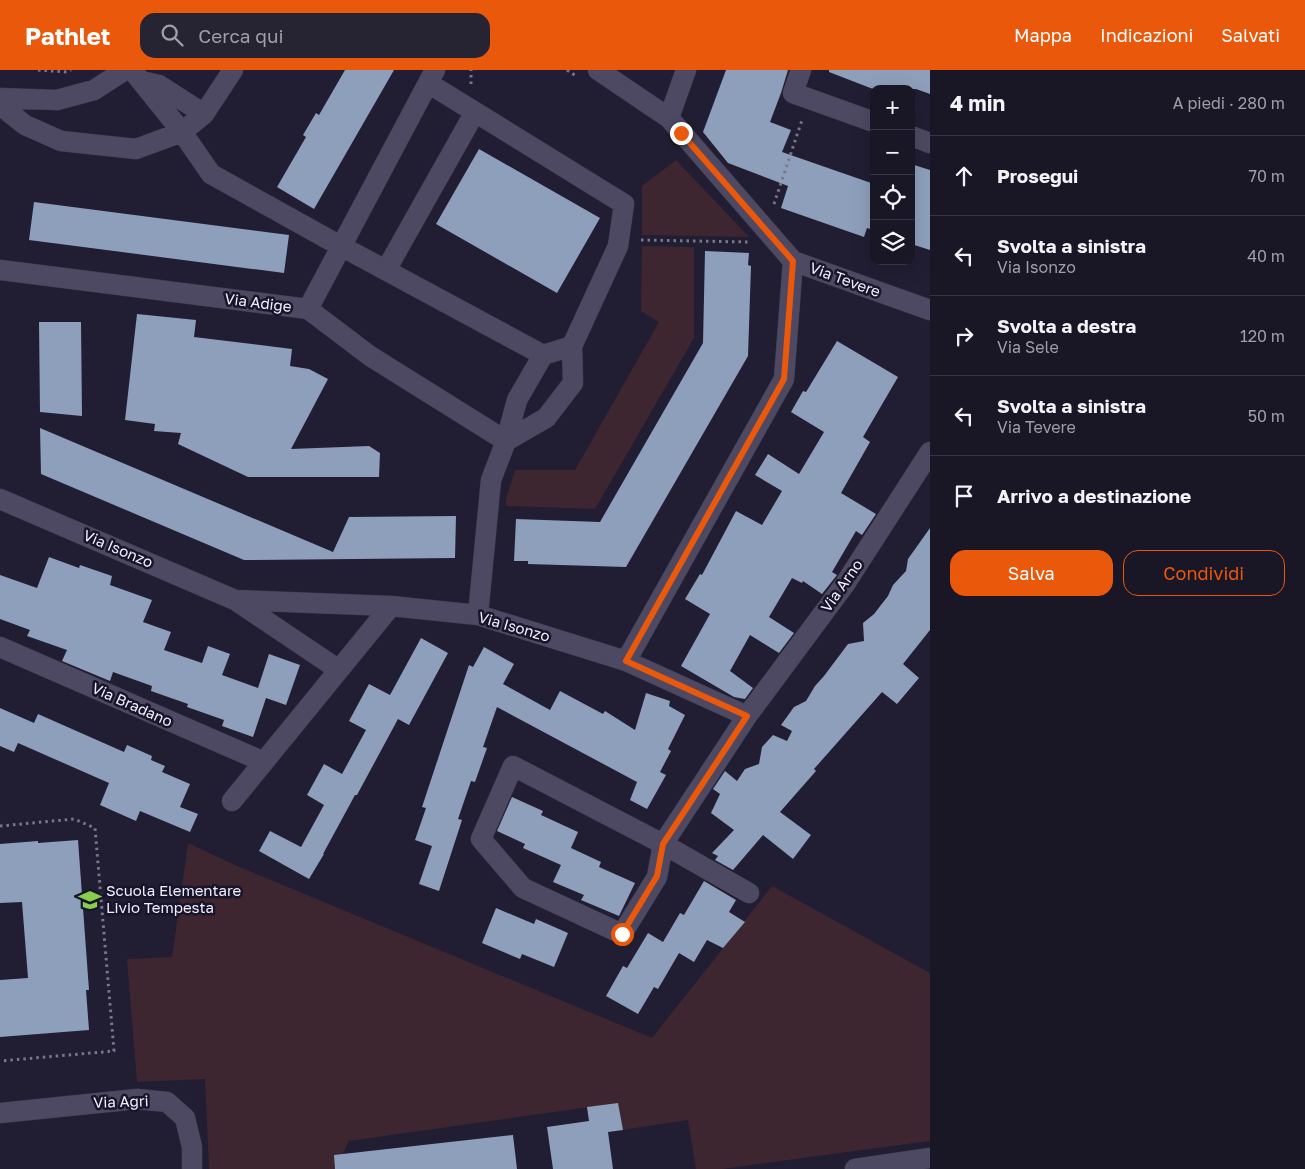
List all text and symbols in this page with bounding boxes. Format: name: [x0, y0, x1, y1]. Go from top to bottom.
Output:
search box: [140, 13, 490, 58]
text: Pathlet: [25, 21, 110, 50]
icon: search: [158, 21, 186, 49]
text: Cerca qui: [198, 24, 284, 47]
text: Mappa: [1014, 24, 1072, 46]
text: Indicazioni: [1100, 24, 1193, 46]
text: Salvati: [1221, 24, 1280, 46]
map controls: [870, 85, 915, 265]
button: +: [870, 85, 915, 130]
text: 4 min: [950, 90, 1005, 116]
text: A piedi · 280 m: [1173, 93, 1285, 113]
route end: [670, 122, 693, 145]
button: −: [870, 130, 915, 175]
icon: ahead: [950, 162, 978, 190]
text: Prosegui: [997, 164, 1078, 187]
text: 70 m: [1248, 166, 1285, 186]
button: locate: [870, 175, 915, 220]
button: layers: [870, 220, 915, 265]
text: Svolta a sinistra: [997, 234, 1146, 257]
icon: left: [950, 242, 978, 270]
text: 40 m: [1247, 246, 1285, 266]
text: Via Isonzo: [997, 257, 1076, 277]
street label: Via Tevere: [808, 258, 883, 300]
street label: Via Adige: [224, 289, 293, 315]
text: Svolta a destra: [997, 314, 1136, 337]
icon: right: [950, 322, 978, 350]
text: 120 m: [1240, 326, 1285, 346]
text: Via Sele: [997, 337, 1059, 357]
text: Svolta a sinistra: [997, 394, 1146, 417]
icon: left: [950, 402, 978, 430]
text: 50 m: [1248, 406, 1285, 426]
text: Via Tevere: [997, 417, 1076, 437]
icon: arrive: [950, 482, 978, 510]
text: Arrivo a destinazione: [997, 484, 1191, 507]
street label: Via Isonzo: [81, 525, 156, 571]
button: Salva: [950, 550, 1113, 596]
button: Condividi: [1123, 550, 1285, 596]
street label: Via Arno: [816, 556, 866, 615]
street label: Via Isonzo: [476, 607, 552, 645]
street label: Via Bradano: [89, 678, 176, 730]
place label: Scuola Elementare Livio Tempesta: [106, 881, 242, 916]
school or university icon: Scuola Elementare Livio Tempesta: [77, 887, 103, 913]
route start: [611, 923, 634, 946]
street label: Via Agri: [93, 1091, 149, 1111]

